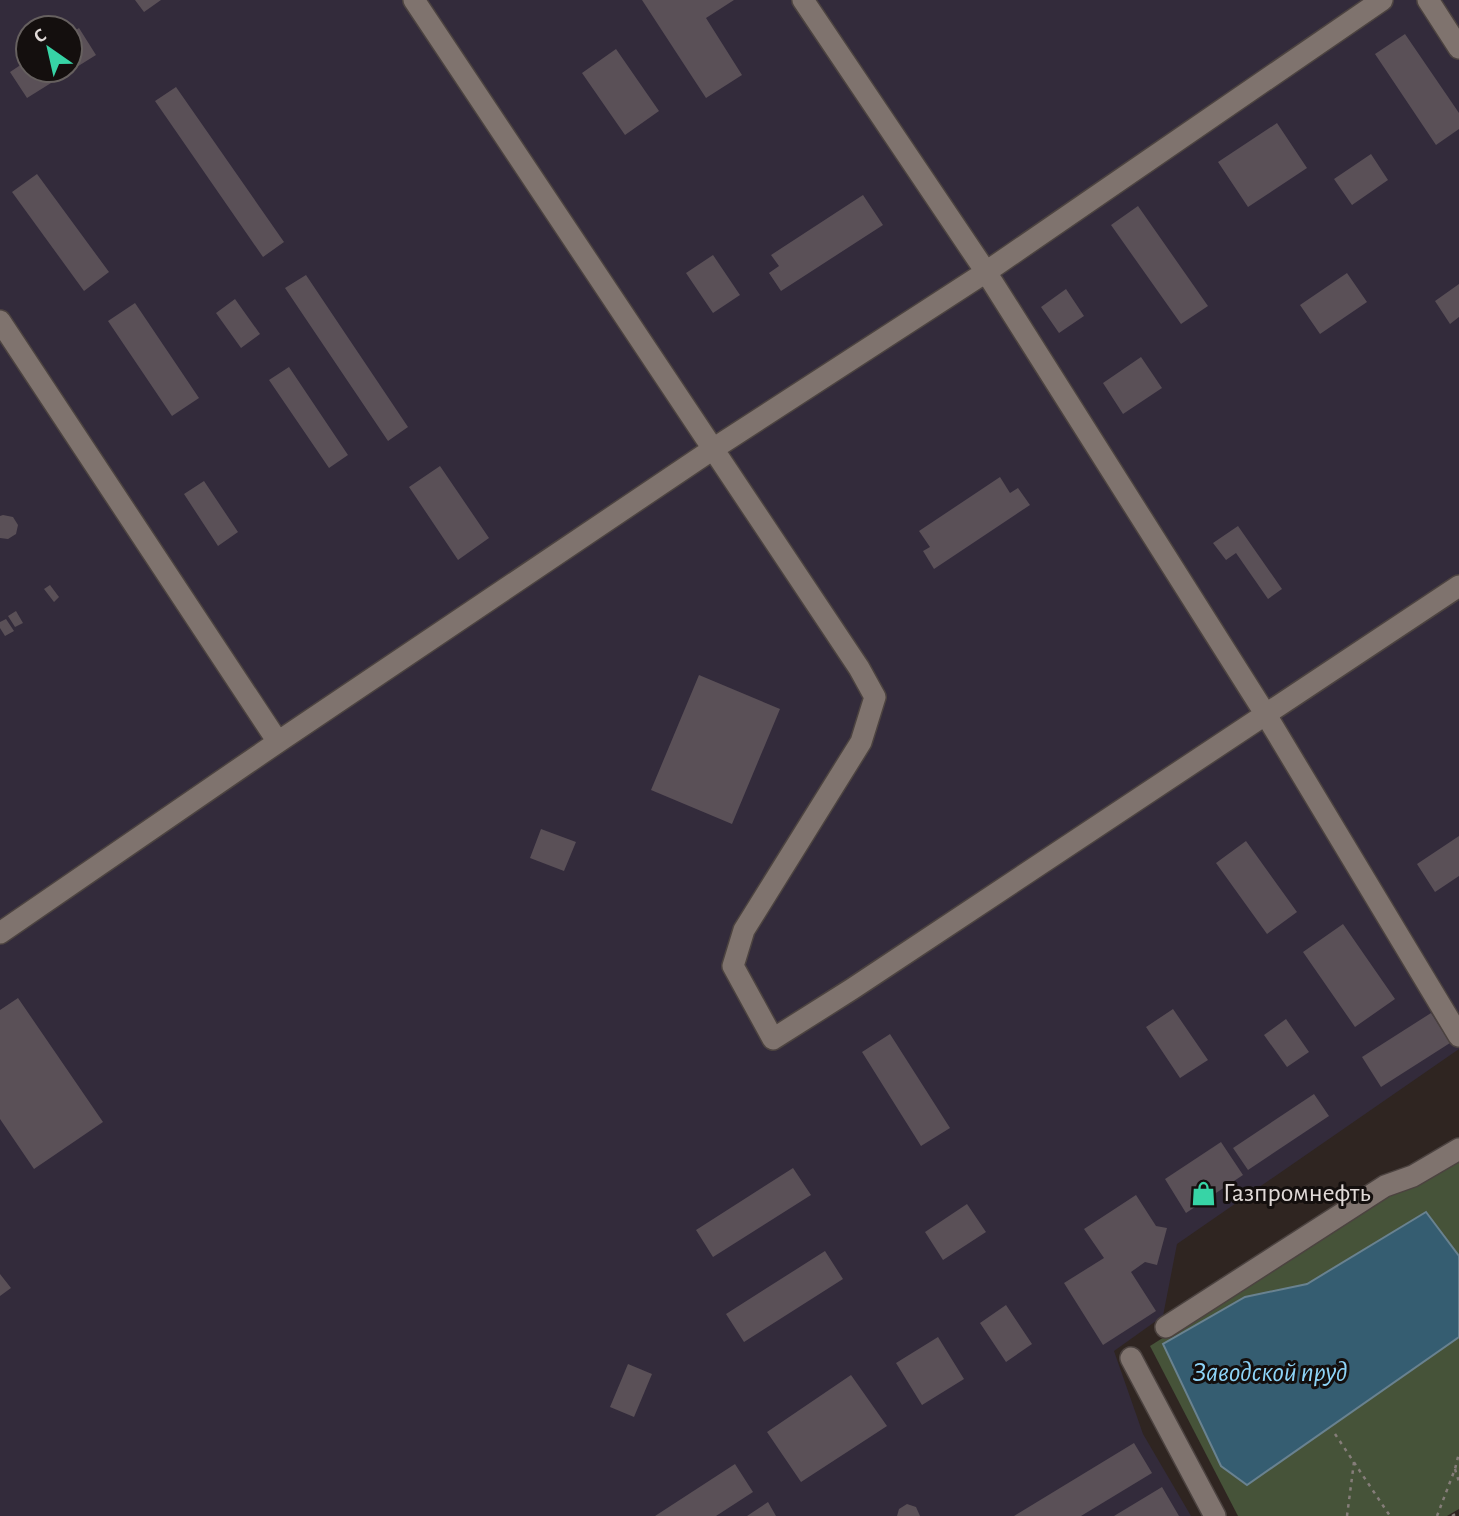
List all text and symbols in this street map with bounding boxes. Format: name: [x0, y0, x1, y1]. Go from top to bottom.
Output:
north arrow: [14, 14, 84, 84]
text: С: [31, 25, 50, 47]
shop icon: Газпромнефть: [1189, 1179, 1217, 1207]
place label: Газпромнефть: [1223, 1180, 1371, 1206]
water label: Заводской пруд: [1192, 1359, 1348, 1387]

